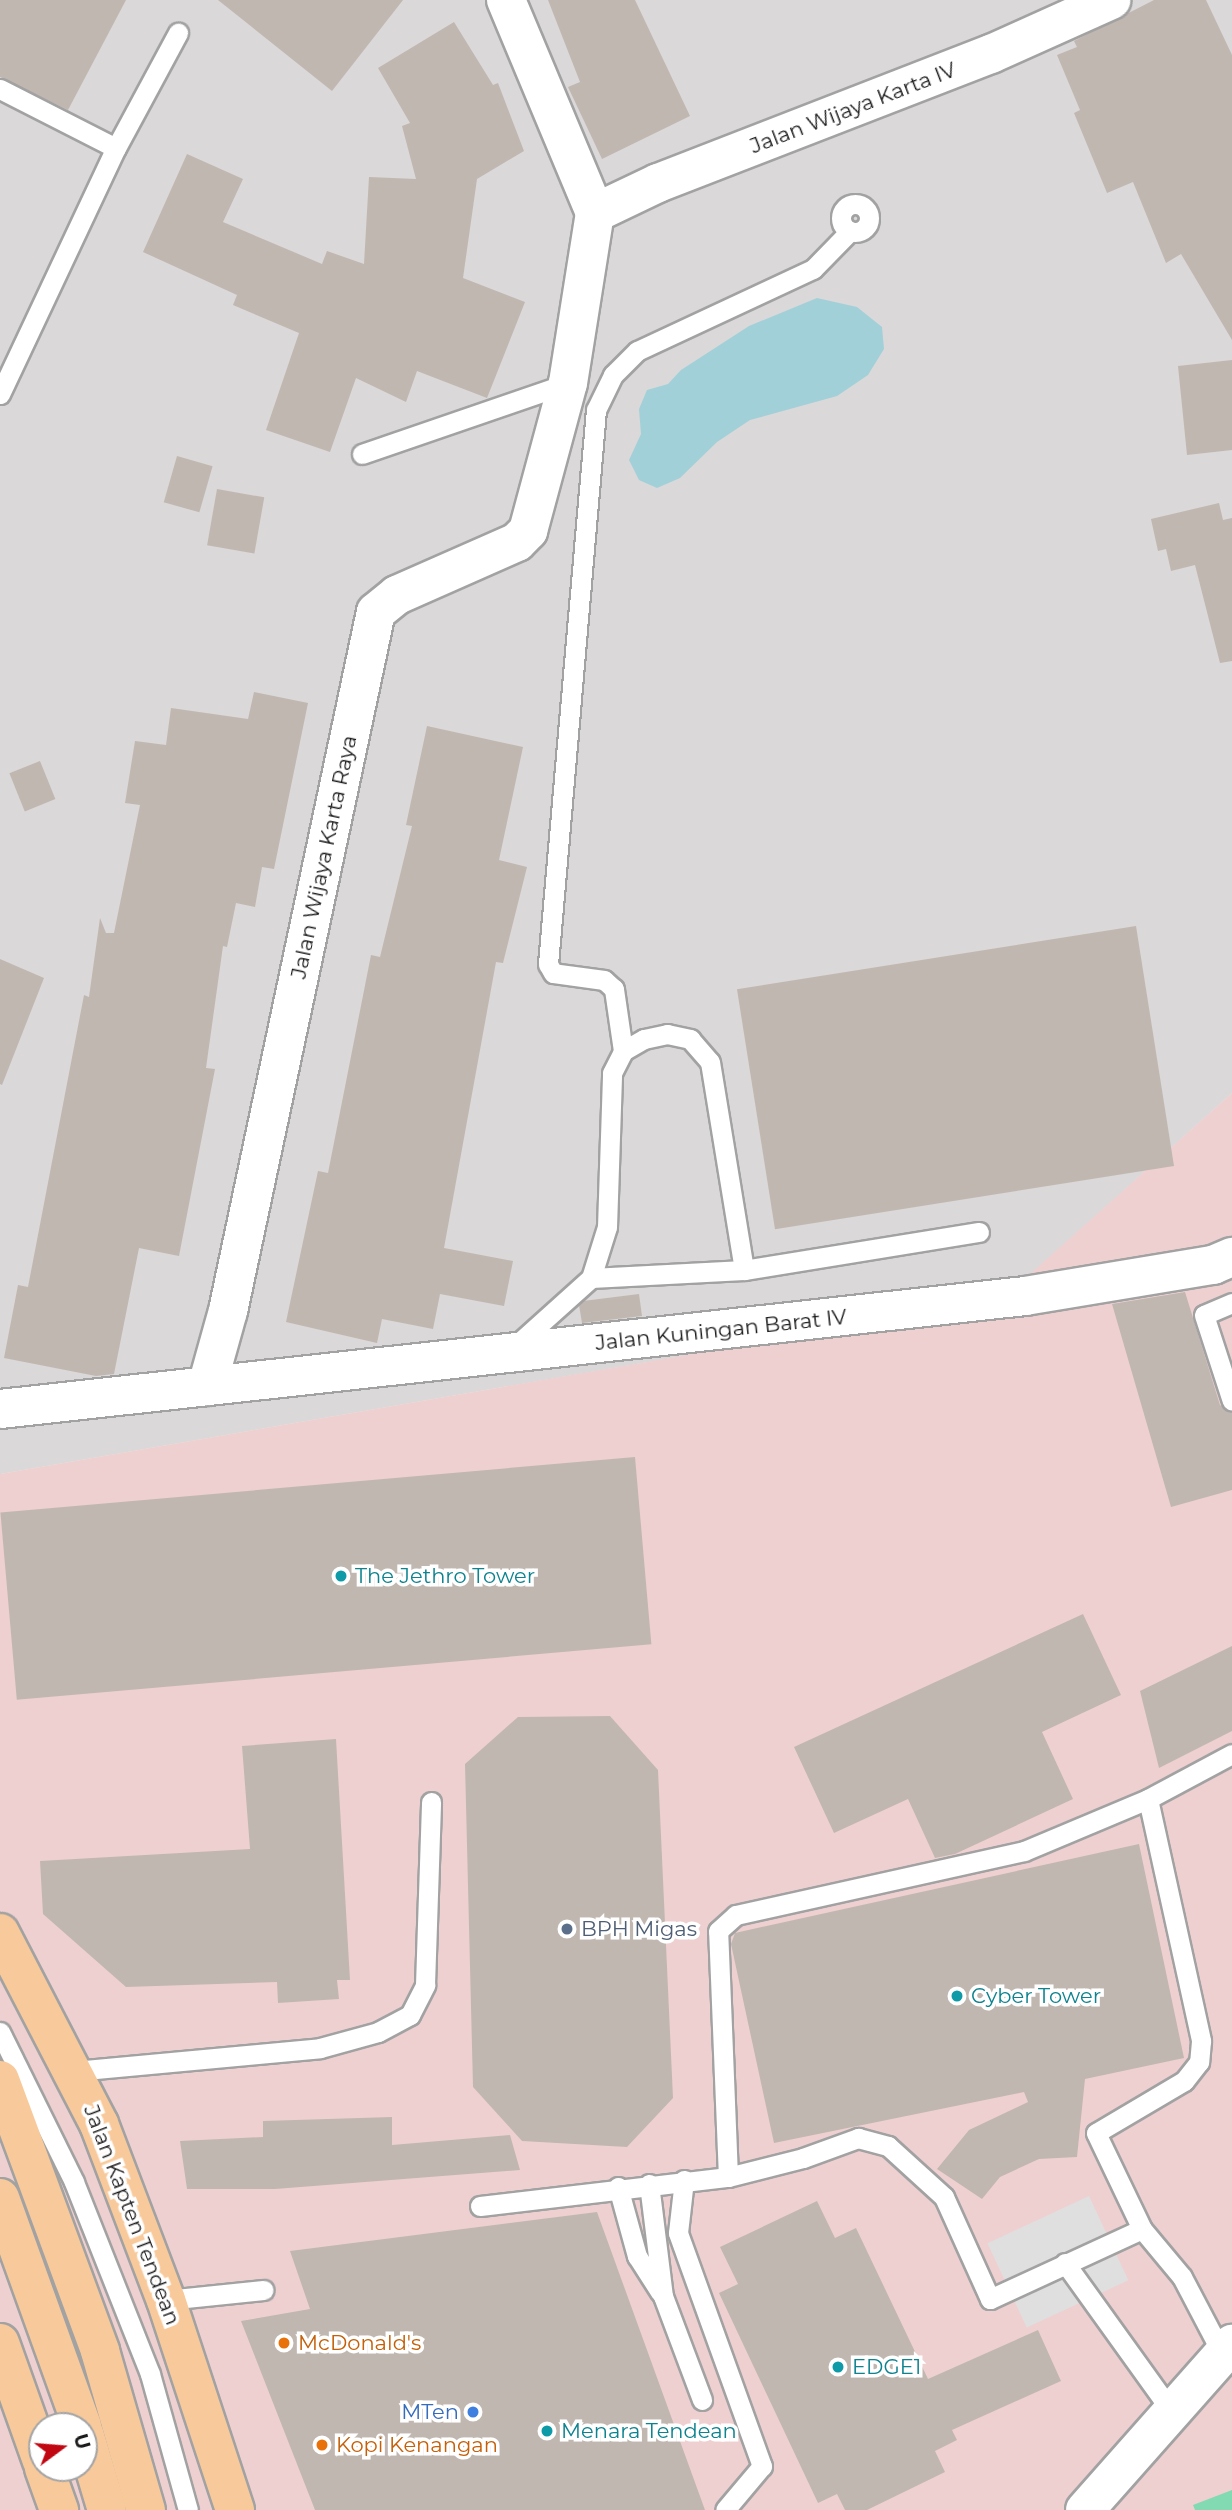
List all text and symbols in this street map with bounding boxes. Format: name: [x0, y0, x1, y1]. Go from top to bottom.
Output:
street label: Jalan Wijaya Karta IV: [747, 57, 959, 159]
street label: Jalan Wijaya Karta Raya: [286, 733, 362, 981]
street label: Jalan Kuningan Barat IV: [594, 1304, 848, 1356]
place label: The Jethro Tower: [355, 1563, 535, 1589]
marker: The Jethro Tower: [333, 1568, 349, 1584]
place label: BPH Migas: [581, 1916, 697, 1942]
marker: BPH Migas: [559, 1921, 575, 1937]
place label: Cyber Tower: [971, 1983, 1101, 2009]
marker: Cyber Tower: [949, 1988, 965, 2004]
street label: Jalan Kapten Tendean: [78, 2102, 186, 2328]
place label: McDonald's: [298, 2330, 421, 2356]
marker: McDonald's: [276, 2335, 292, 2351]
place label: EDGE1: [852, 2354, 921, 2380]
marker: EDGE1: [830, 2359, 846, 2375]
place label: MTen: [401, 2399, 459, 2425]
marker: MTen: [465, 2404, 481, 2420]
north arrow: [28, 2412, 98, 2482]
place label: Menara Tendean: [561, 2418, 737, 2444]
marker: Menara Tendean: [539, 2423, 555, 2439]
text: U: [69, 2431, 95, 2452]
place label: Kopi Kenangan: [336, 2432, 498, 2458]
marker: Kopi Kenangan: [314, 2437, 330, 2453]

